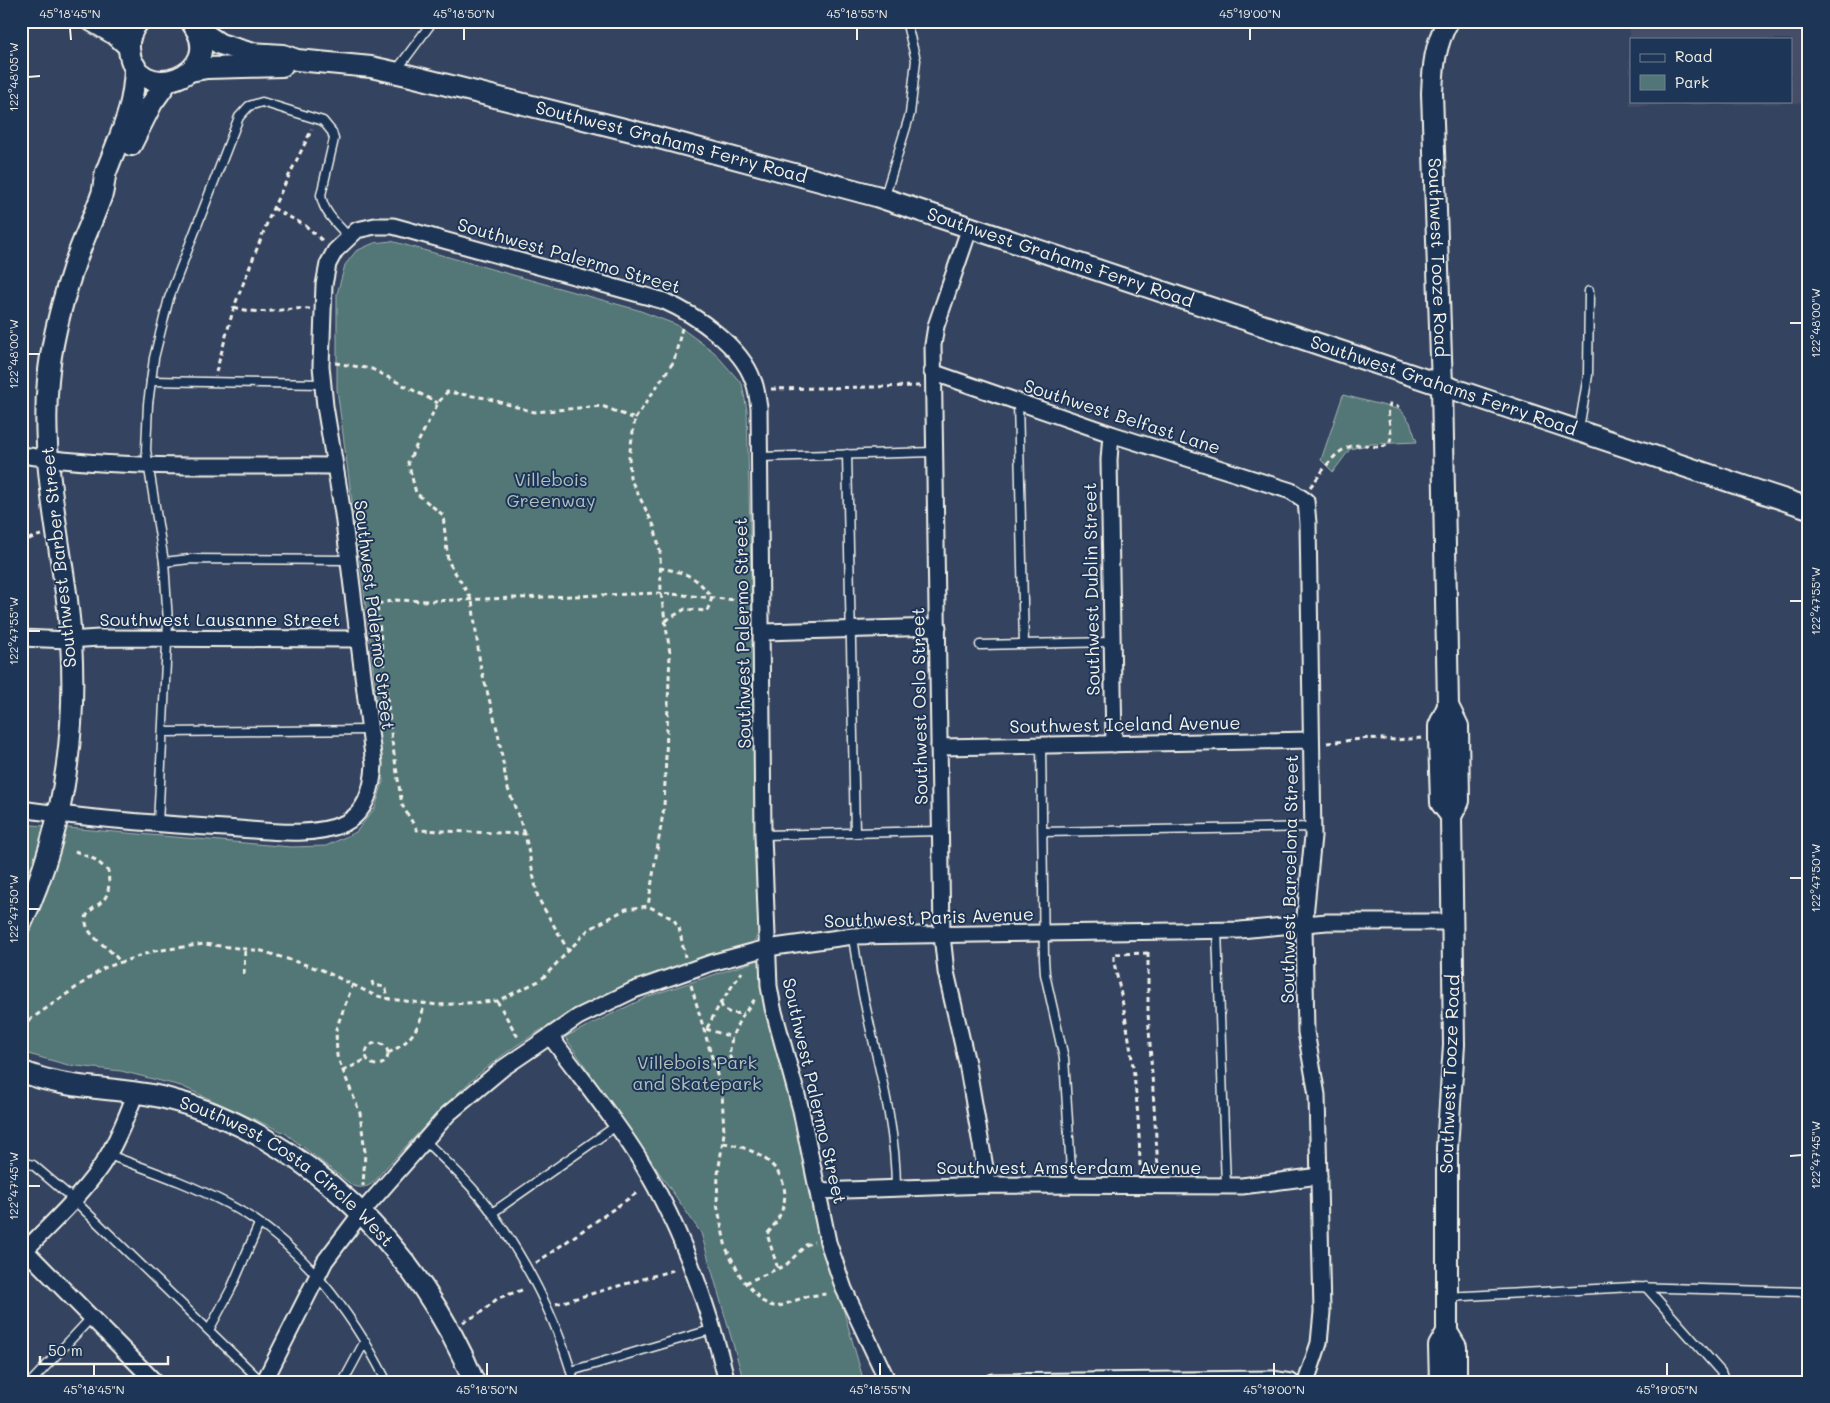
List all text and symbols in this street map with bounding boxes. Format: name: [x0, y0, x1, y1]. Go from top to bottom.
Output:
text: 45°18'45"N: [39, 5, 101, 21]
text: 45°18'50"N: [433, 5, 495, 21]
text: 45°18'55"N: [826, 5, 888, 21]
text: 45°19'00"N: [1219, 5, 1281, 21]
legend: [1630, 38, 1792, 102]
text: 122°48'05"W: [5, 42, 21, 112]
text: Road: [1675, 46, 1712, 66]
text: Park: [1675, 72, 1709, 92]
street label: Southwest Grahams Ferry Road: [533, 94, 810, 188]
street label: Southwest Tooze Road: [1423, 157, 1454, 357]
street label: Southwest Grahams Ferry Road: [924, 201, 1197, 312]
street label: Southwest Palermo Street: [455, 212, 684, 298]
text: 122°48'00"W: [1807, 288, 1823, 358]
text: 122°48'00"W: [5, 319, 21, 389]
street label: Southwest Grahams Ferry Road: [1307, 329, 1580, 441]
street label: Southwest Belfast Lane: [1021, 373, 1224, 459]
street label: Southwest Barber Street: [34, 445, 82, 669]
park label: Villebois Greenway: [506, 467, 596, 512]
street label: Southwest Dublin Street: [1077, 482, 1105, 696]
street label: Southwest Palermo Street: [349, 499, 401, 731]
street label: Southwest Palermo Street: [728, 517, 756, 749]
text: 122°47'55"W: [1807, 567, 1823, 635]
text: 122°47'55"W: [5, 597, 21, 665]
street label: Southwest Lausanne Street: [100, 607, 340, 631]
street label: Southwest Oslo Street: [905, 607, 933, 805]
street label: Southwest Iceland Avenue: [1009, 710, 1241, 738]
street label: Southwest Barcelona Street: [1275, 754, 1303, 1004]
text: 122°47'50"W: [1807, 844, 1823, 912]
text: 122°47'50"W: [5, 875, 21, 943]
street label: Southwest Paris Avenue: [824, 901, 1034, 933]
street label: Southwest Tooze Road: [1434, 974, 1464, 1174]
street label: Southwest Palermo Street: [777, 975, 853, 1206]
park label: Villebois Park and Skatepark: [632, 1050, 762, 1095]
street label: Southwest Costa Circle West: [177, 1090, 400, 1251]
text: 122°47'45"W: [1807, 1121, 1823, 1189]
text: 122°47'45"W: [5, 1152, 21, 1220]
street label: Southwest Amsterdam Avenue: [937, 1155, 1201, 1179]
scale bar: [40, 1333, 168, 1365]
text: 50 m: [48, 1340, 83, 1360]
text: 45°18'45"N: [63, 1381, 125, 1397]
text: 45°18'50"N: [456, 1381, 518, 1397]
text: 45°18'55"N: [849, 1381, 911, 1397]
text: 45°19'00"N: [1243, 1381, 1305, 1397]
text: 45°19'05"N: [1636, 1381, 1698, 1397]

